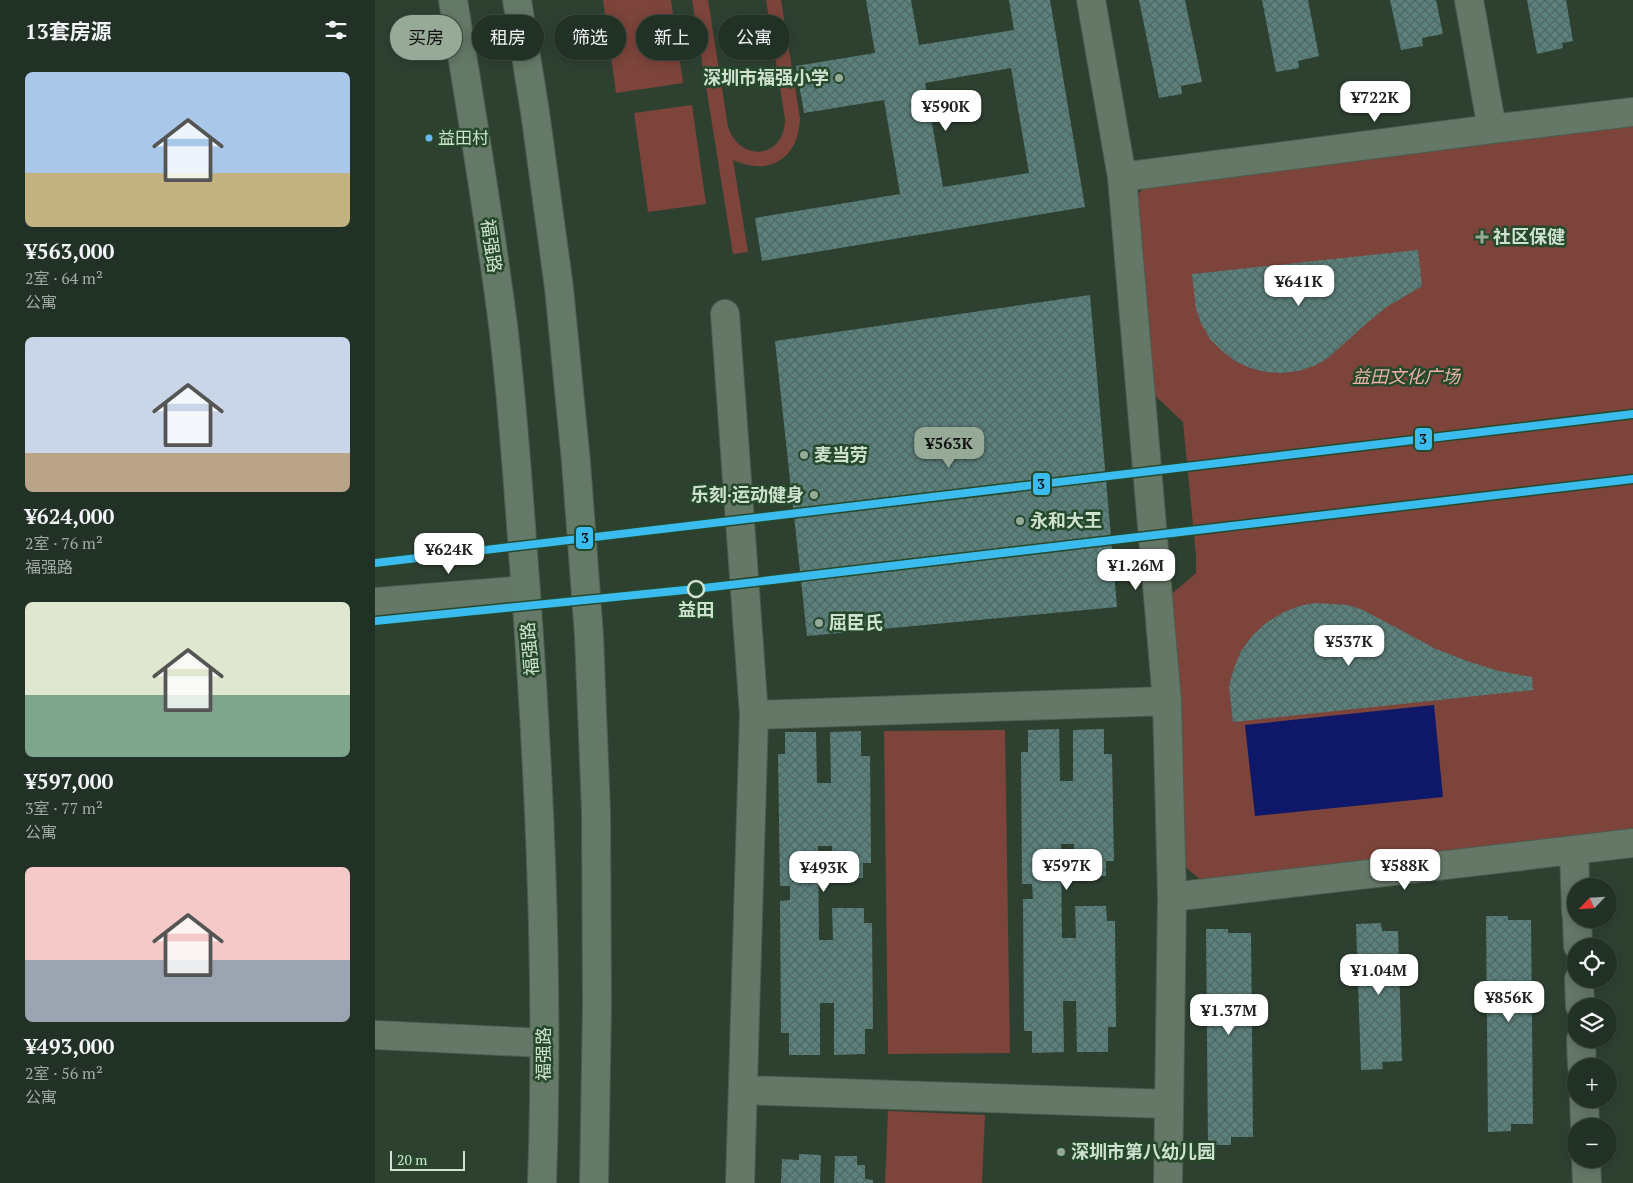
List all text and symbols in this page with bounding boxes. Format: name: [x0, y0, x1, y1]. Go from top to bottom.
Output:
chip: 买房: [390, 15, 462, 60]
chip: 租房: [472, 15, 544, 60]
chip: 筛选: [554, 15, 626, 60]
chip: 新上: [636, 15, 708, 60]
chip: 公寓: [718, 15, 790, 60]
icon: filters: [322, 16, 350, 44]
text: 13套房源: [25, 17, 112, 45]
place label: 深圳市福强小学: [703, 65, 829, 89]
marker: 深圳市福强小学: [833, 72, 845, 84]
pin: ¥722K: [1340, 80, 1410, 123]
text: ¥722K: [1351, 86, 1399, 108]
pin: ¥590K: [911, 90, 981, 132]
text: ¥590K: [922, 95, 970, 117]
icon: home: [143, 105, 233, 195]
place label: 益田村: [438, 126, 489, 149]
marker: 益田村: [424, 133, 434, 143]
street label: 福强路: [476, 217, 508, 274]
place label: 社区保健: [1493, 224, 1565, 248]
marker: 社区保健: [1475, 230, 1489, 244]
text: ¥563,000: [25, 237, 114, 265]
pin: ¥641K: [1264, 264, 1334, 307]
text: 2室 · 64 m²: [25, 267, 103, 289]
text: ¥641K: [1275, 270, 1323, 292]
text: 公寓: [25, 291, 57, 313]
park label: 益田文化广场: [1352, 364, 1462, 388]
icon: home: [143, 370, 233, 460]
pin: ¥563K: [914, 426, 984, 469]
line badge: 3: [1414, 427, 1433, 451]
text: 3: [1419, 429, 1427, 448]
text: ¥563K: [925, 432, 973, 454]
place label: 麦当劳: [814, 442, 868, 466]
marker: 麦当劳: [798, 449, 810, 461]
line badge: 3: [1032, 472, 1051, 496]
text: 3: [1037, 474, 1045, 493]
place label: 乐刻·运动健身: [691, 482, 804, 506]
marker: 乐刻·运动健身: [808, 489, 820, 501]
text: ¥624,000: [25, 502, 114, 530]
place label: 永和大王: [1030, 508, 1102, 532]
marker: 永和大王: [1014, 515, 1026, 527]
line badge: 3: [575, 526, 594, 550]
text: 3: [581, 528, 589, 547]
text: 2室 · 76 m²: [25, 532, 103, 554]
pin: ¥624K: [414, 532, 484, 575]
text: ¥624K: [425, 538, 473, 560]
pin: ¥1.26M: [1095, 548, 1177, 591]
text: ¥1.26M: [1108, 554, 1164, 576]
text: 福强路: [25, 556, 73, 578]
marker: 益田: [687, 580, 705, 598]
place label: 益田: [678, 597, 714, 621]
place label: 屈臣氏: [829, 610, 883, 634]
marker: 屈臣氏: [813, 617, 825, 629]
street label: 福强路: [515, 621, 543, 677]
pin: ¥537K: [1314, 624, 1384, 667]
text: ¥537K: [1325, 630, 1373, 652]
icon: home: [143, 635, 233, 725]
text: ¥597,000: [25, 767, 113, 795]
text: 3室 · 77 m²: [25, 797, 103, 819]
text: 公寓: [25, 821, 57, 843]
pin: ¥597K: [1032, 848, 1102, 891]
pin: ¥588K: [1370, 848, 1440, 891]
pin: ¥493K: [789, 850, 859, 893]
text: ¥597K: [1043, 854, 1091, 876]
text: ¥588K: [1381, 854, 1429, 876]
text: ¥493K: [800, 856, 848, 878]
north arrow: [1567, 878, 1617, 928]
map controls: [1567, 878, 1617, 1168]
icon: home: [143, 900, 233, 990]
button: locate: [1567, 938, 1617, 988]
pin: ¥1.04M: [1338, 954, 1420, 996]
text: ¥1.04M: [1351, 959, 1407, 981]
pin: ¥856K: [1474, 980, 1544, 1023]
text: ¥856K: [1485, 986, 1533, 1008]
pin: ¥1.37M: [1188, 994, 1270, 1036]
button: layers: [1567, 998, 1617, 1048]
text: ¥1.37M: [1201, 999, 1257, 1021]
street label: 福强路: [531, 1027, 555, 1081]
text: ¥493,000: [25, 1032, 114, 1060]
button: +: [1567, 1058, 1617, 1108]
text: 2室 · 56 m²: [25, 1062, 103, 1084]
text: 公寓: [25, 1086, 57, 1108]
button: −: [1567, 1118, 1617, 1168]
place label: 深圳市第八幼儿园: [1071, 1139, 1215, 1163]
marker: 深圳市第八幼儿园: [1055, 1146, 1067, 1158]
scale bar: [390, 1148, 465, 1171]
text: 20 m: [397, 1150, 427, 1169]

